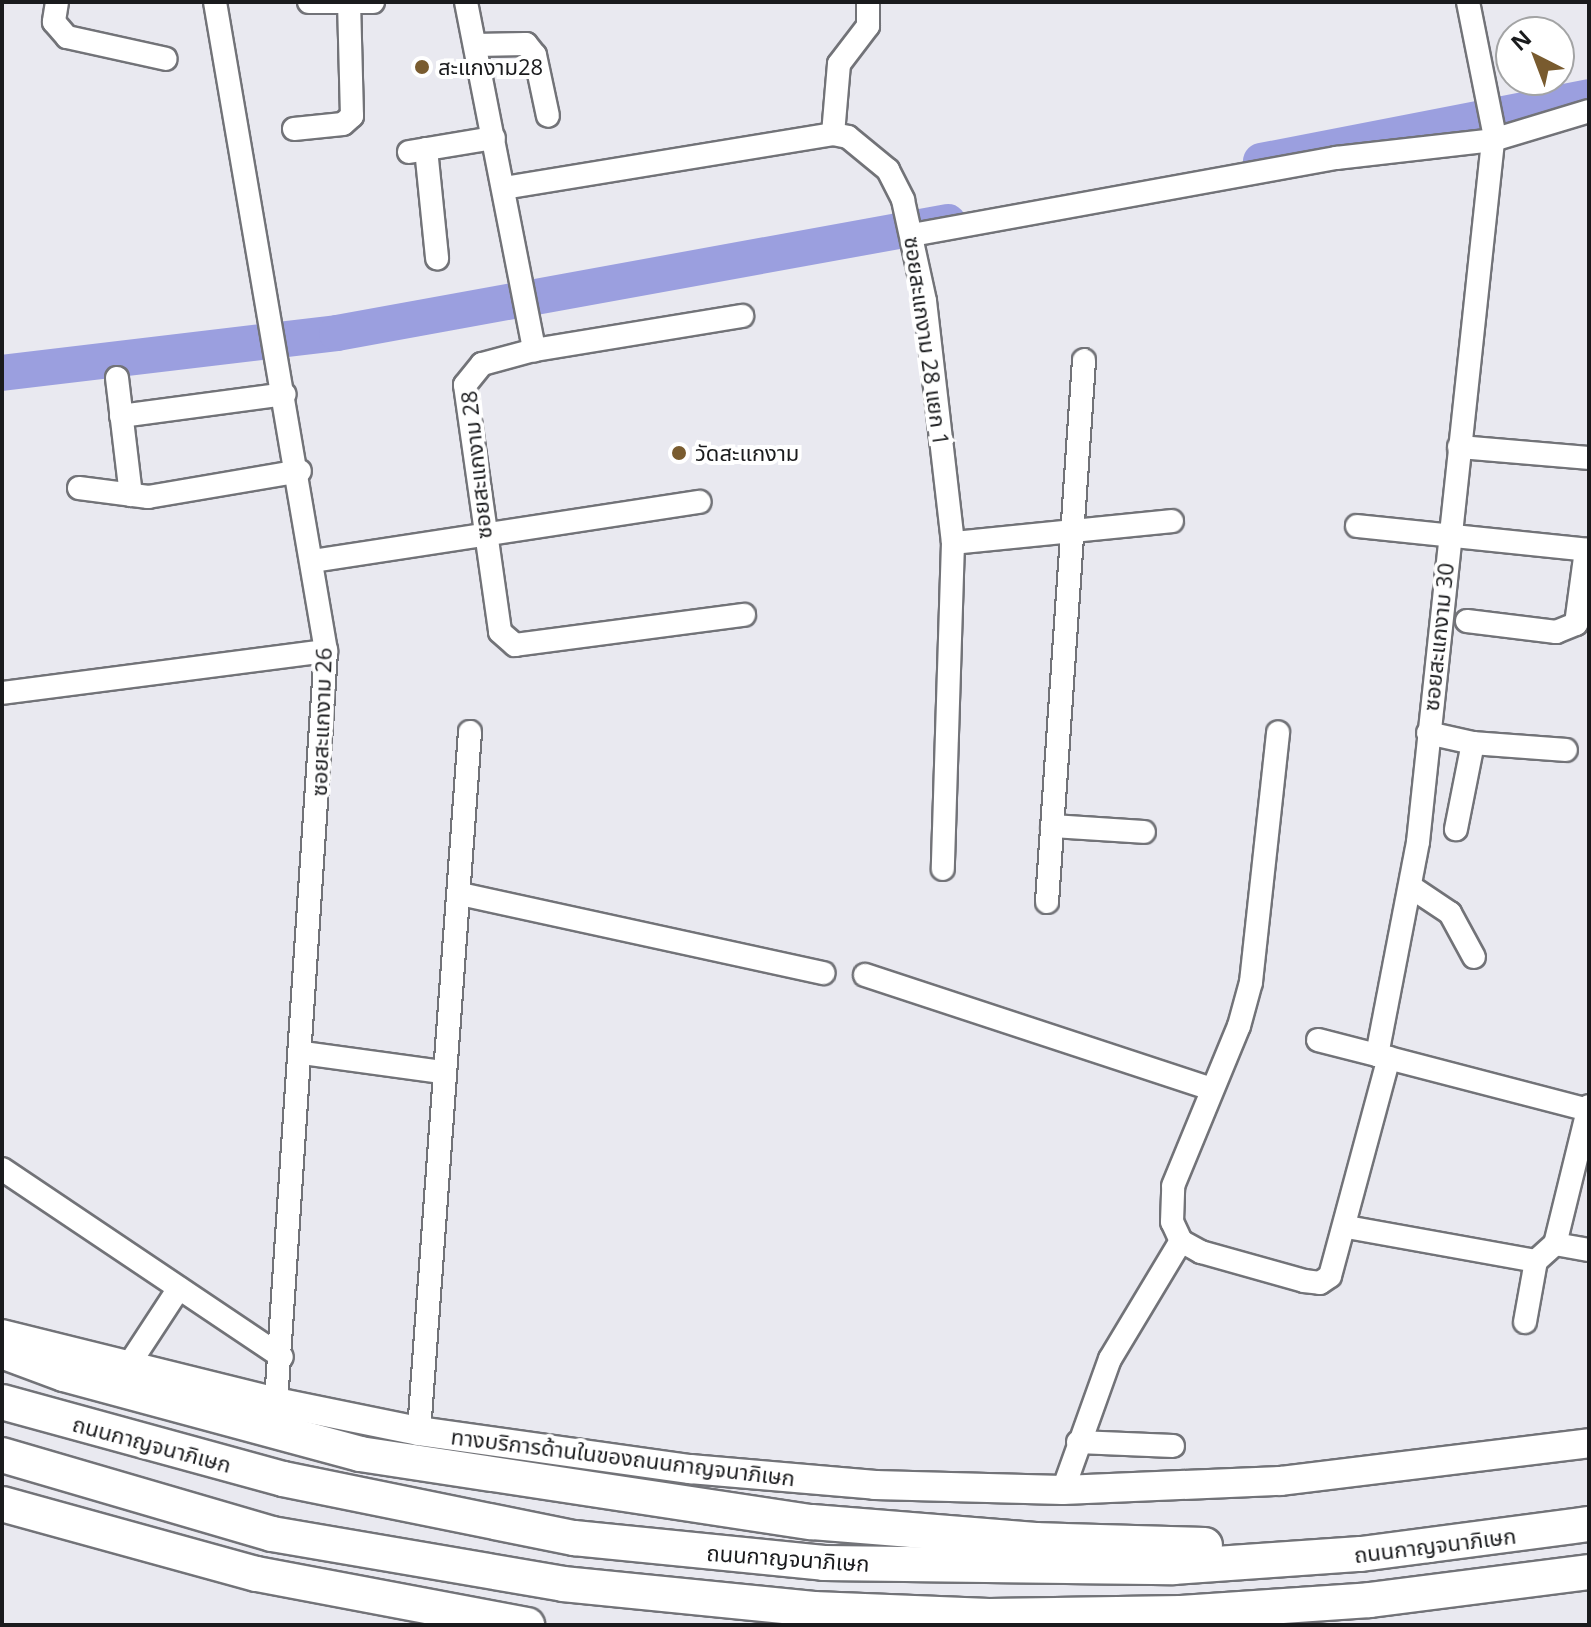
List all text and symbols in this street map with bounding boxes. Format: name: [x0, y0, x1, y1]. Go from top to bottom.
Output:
north arrow: [1495, 16, 1575, 96]
text: N: [1504, 23, 1537, 57]
place label: สะแกงาม28: [438, 54, 543, 80]
marker: สะแกงาม28: [413, 58, 431, 76]
street label: ซอยสะแกงาม 28 แยก 1: [899, 235, 955, 447]
street label: ซอยสะแกงาม 28: [455, 390, 497, 540]
place label: วัดสะแกงาม: [695, 440, 799, 466]
marker: วัดสะแกงาม: [670, 444, 688, 462]
street label: ซอยสะแกงาม 30: [1417, 562, 1459, 712]
street label: ซอยสะแกงาม 26: [305, 647, 337, 797]
street label: ถนนกาญจนาภิเษก: [70, 1410, 234, 1478]
street label: ทางบริการด้านในของถนนกาญจนาภิเษก: [449, 1423, 797, 1491]
street label: ถนนกาญจนาภิเษก: [1352, 1522, 1518, 1568]
street label: ถนนกาญจนาภิเษก: [706, 1539, 870, 1577]

